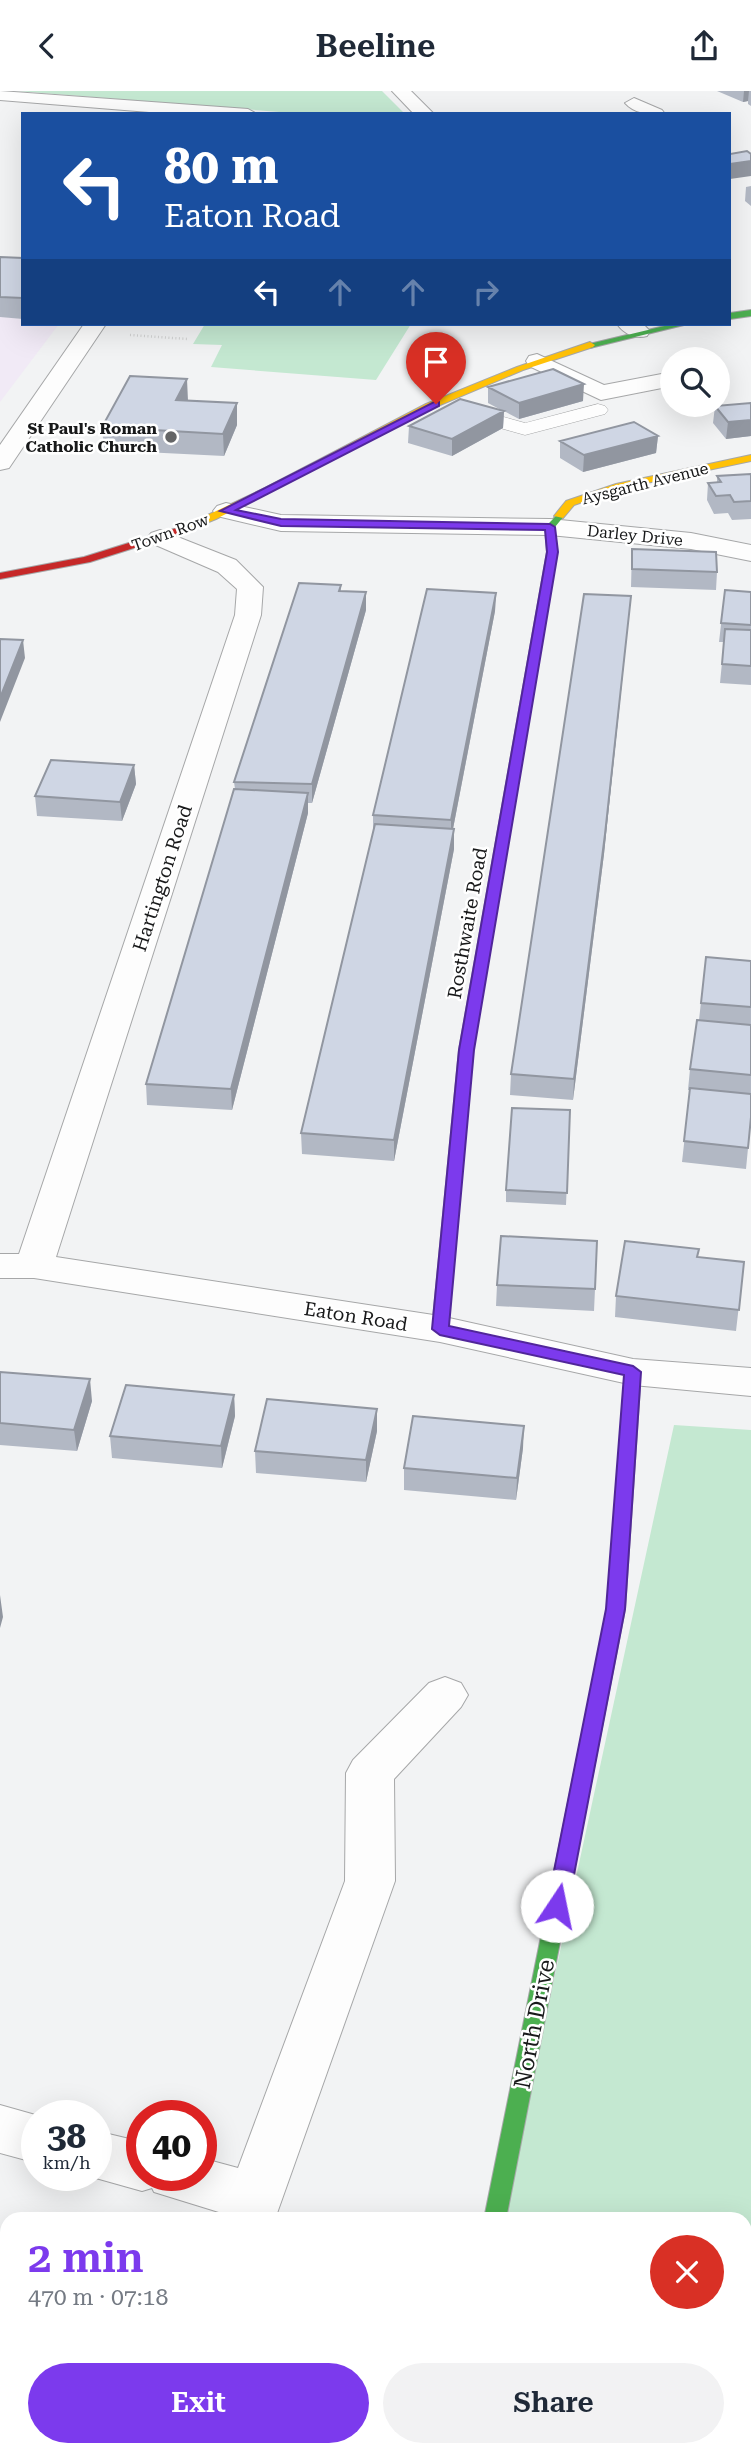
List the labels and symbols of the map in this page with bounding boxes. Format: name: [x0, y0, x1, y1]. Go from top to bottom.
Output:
pin: [406, 332, 466, 404]
place label: St Paul's Roman Catholic Church: [26, 419, 157, 456]
marker: St Paul's Roman Catholic Church: [163, 429, 179, 445]
street label: Aysgarth Avenue: [580, 459, 711, 508]
street label: Town Row: [129, 510, 212, 555]
street label: Darley Drive: [586, 521, 684, 550]
street label: Hartington Road: [128, 802, 197, 954]
street label: Rosthwaite Road: [443, 846, 492, 1001]
street label: Eaton Road: [302, 1297, 409, 1336]
position arrow: [520, 1869, 594, 1943]
street label: North Drive: [509, 1957, 560, 2091]
speed limit sign: 40: [126, 2100, 217, 2191]

